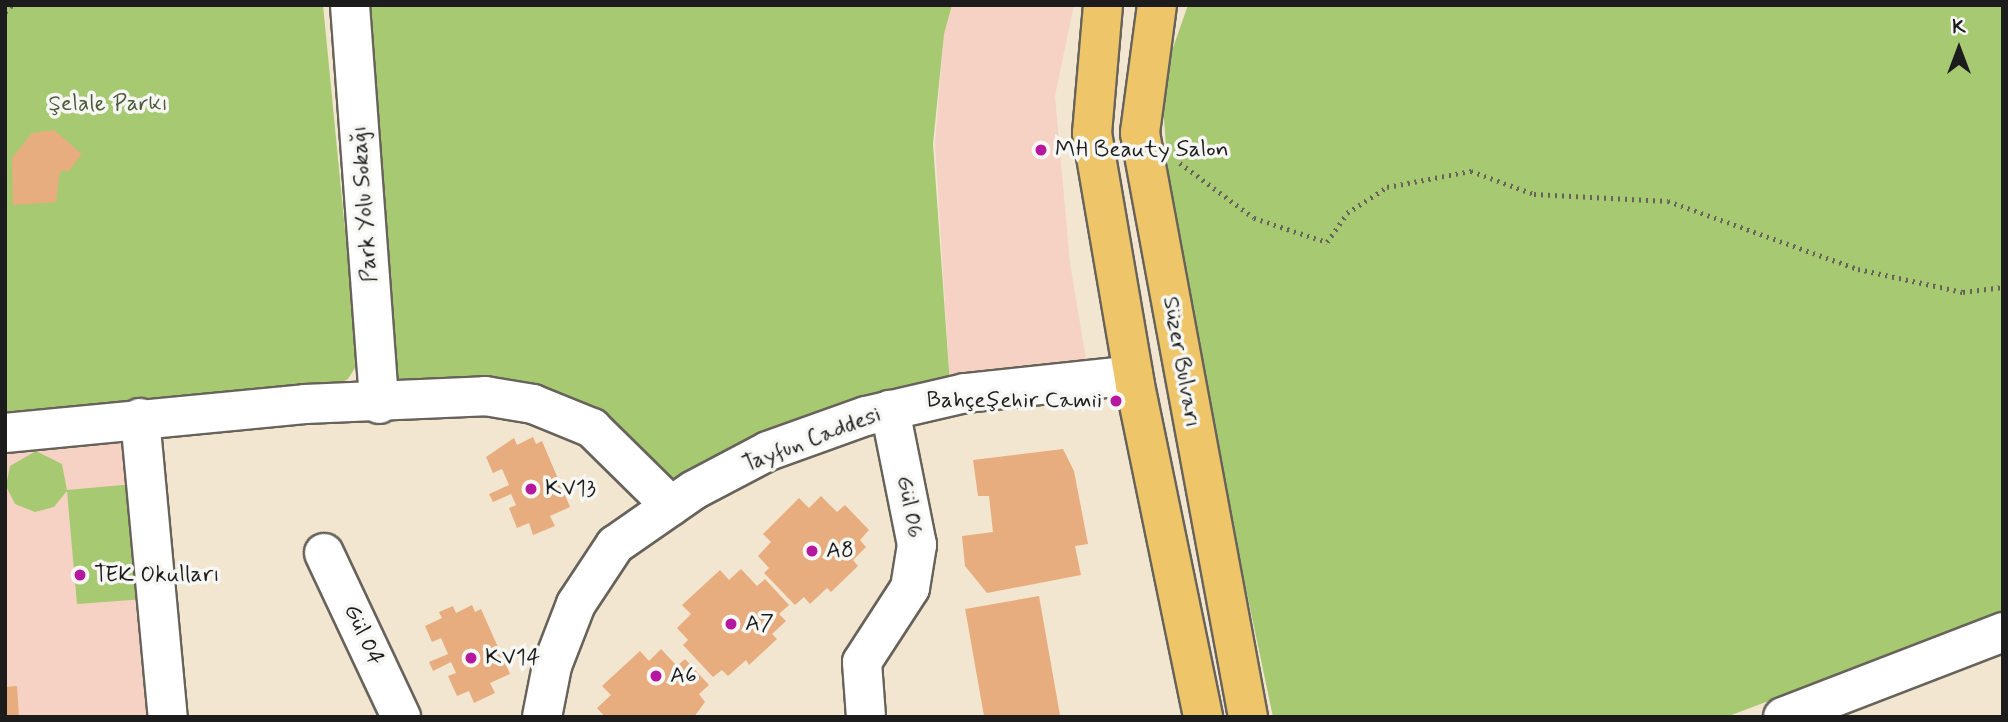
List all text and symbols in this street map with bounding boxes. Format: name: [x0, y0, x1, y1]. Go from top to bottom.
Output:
north arrow: [1924, 14, 1994, 84]
text: K: [1952, 15, 1966, 40]
park label: Şelale Parkı: [50, 90, 166, 118]
street label: Park Yolu Sokağı: [346, 124, 384, 284]
place label: MH Beauty Salon: [1055, 136, 1233, 164]
marker: MH Beauty Salon: [1033, 142, 1049, 158]
street label: Süzer Bulvarı: [1156, 296, 1206, 428]
place label: Bahçeşehir Camii: [923, 387, 1102, 415]
marker: Bahçeşehir Camii: [1108, 393, 1124, 409]
street label: Tayfun Caddesi: [738, 401, 886, 479]
street label: Gül 06: [889, 473, 929, 541]
place label: KV13: [545, 475, 596, 503]
marker: KV13: [523, 481, 539, 497]
place label: A8: [826, 537, 854, 565]
marker: A8: [804, 543, 820, 559]
place label: TEK Okulları: [94, 561, 215, 589]
marker: TEK Okulları: [72, 567, 88, 583]
street label: Gül 04: [337, 600, 389, 670]
place label: A7: [745, 610, 774, 638]
marker: A7: [723, 616, 739, 632]
place label: KV14: [485, 644, 540, 672]
marker: KV14: [463, 650, 479, 666]
place label: A6: [670, 662, 697, 690]
marker: A6: [648, 668, 664, 684]

